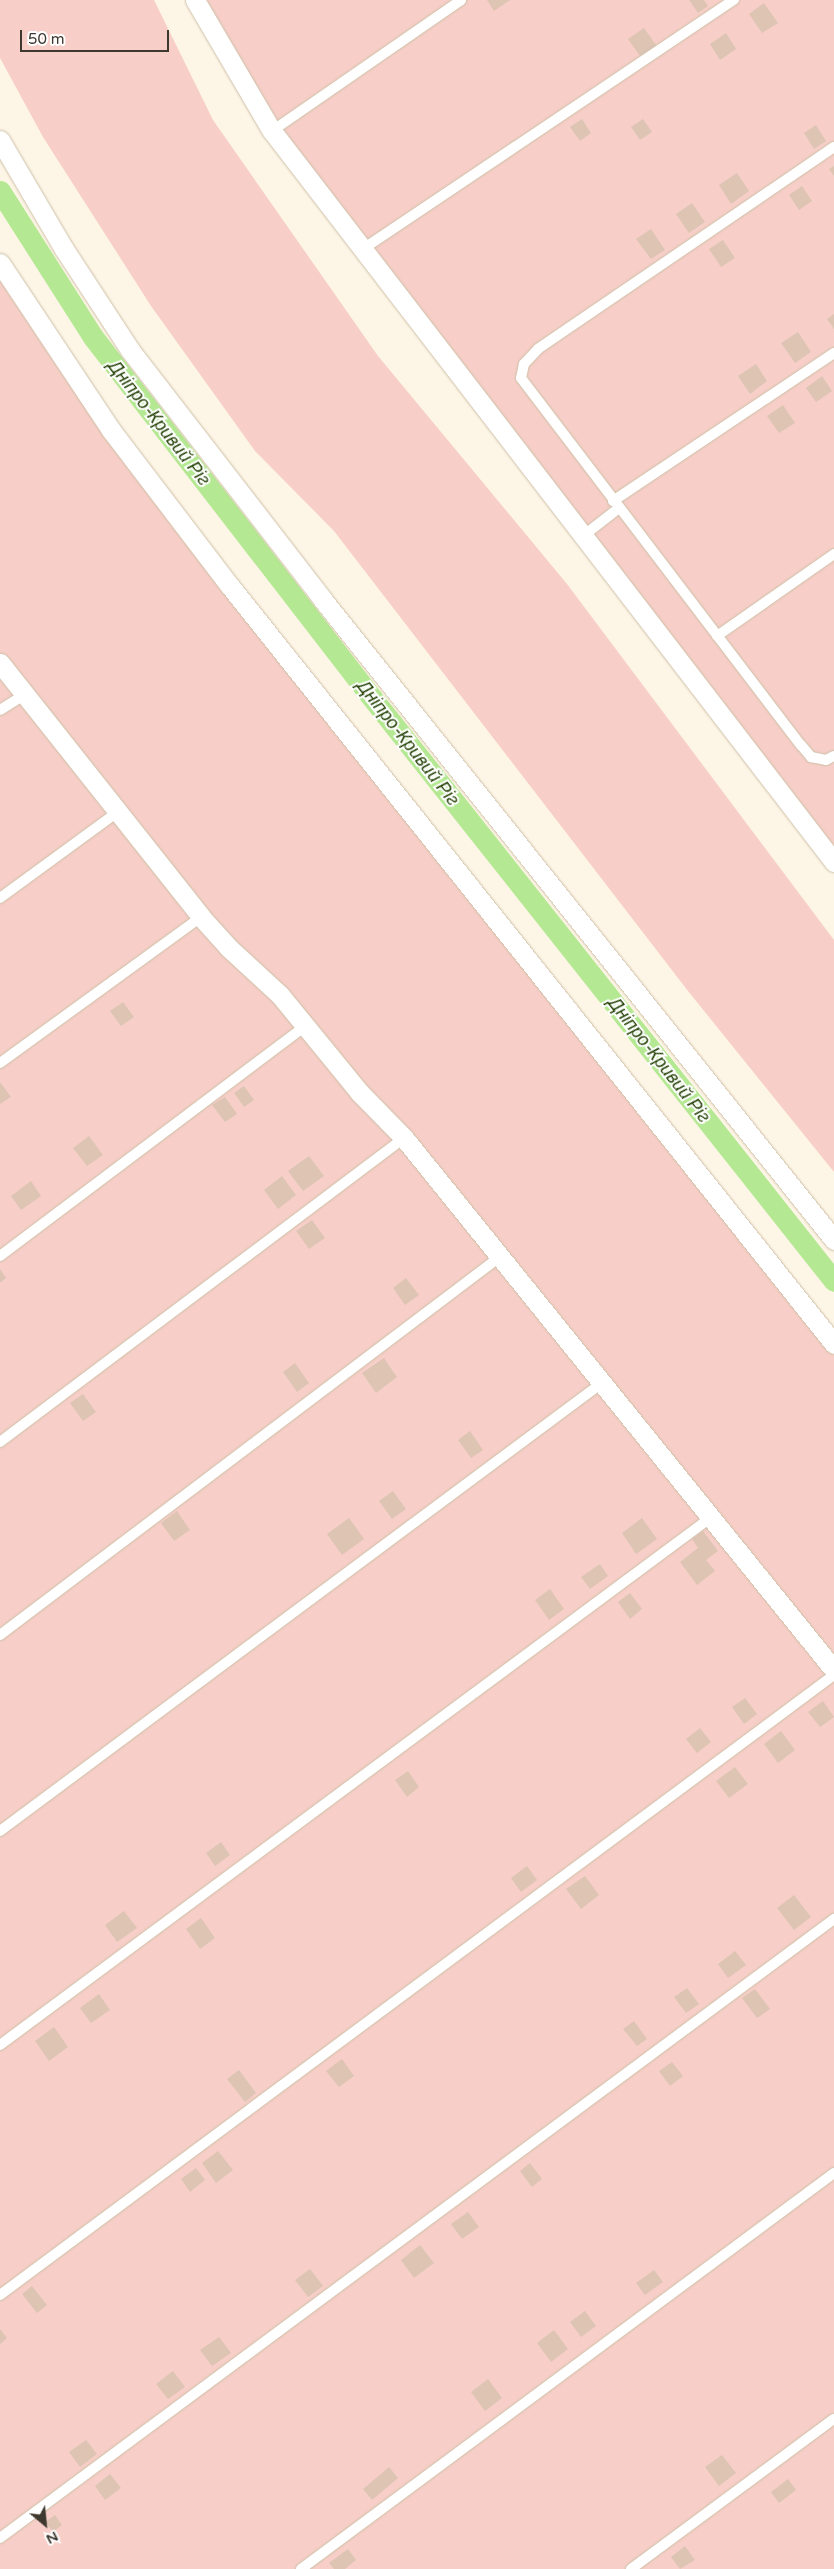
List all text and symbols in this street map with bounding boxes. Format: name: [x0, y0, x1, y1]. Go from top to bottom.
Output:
scale bar: [22, 20, 171, 52]
text: 50 m: [28, 30, 65, 48]
water label: Дніпро-Кривий Ріг: [103, 356, 215, 490]
water label: Дніпро-Кривий Ріг: [352, 676, 464, 810]
water label: Дніпро-Кривий Ріг: [603, 993, 715, 1127]
north arrow: [20, 2499, 70, 2549]
text: N: [43, 2528, 61, 2548]

